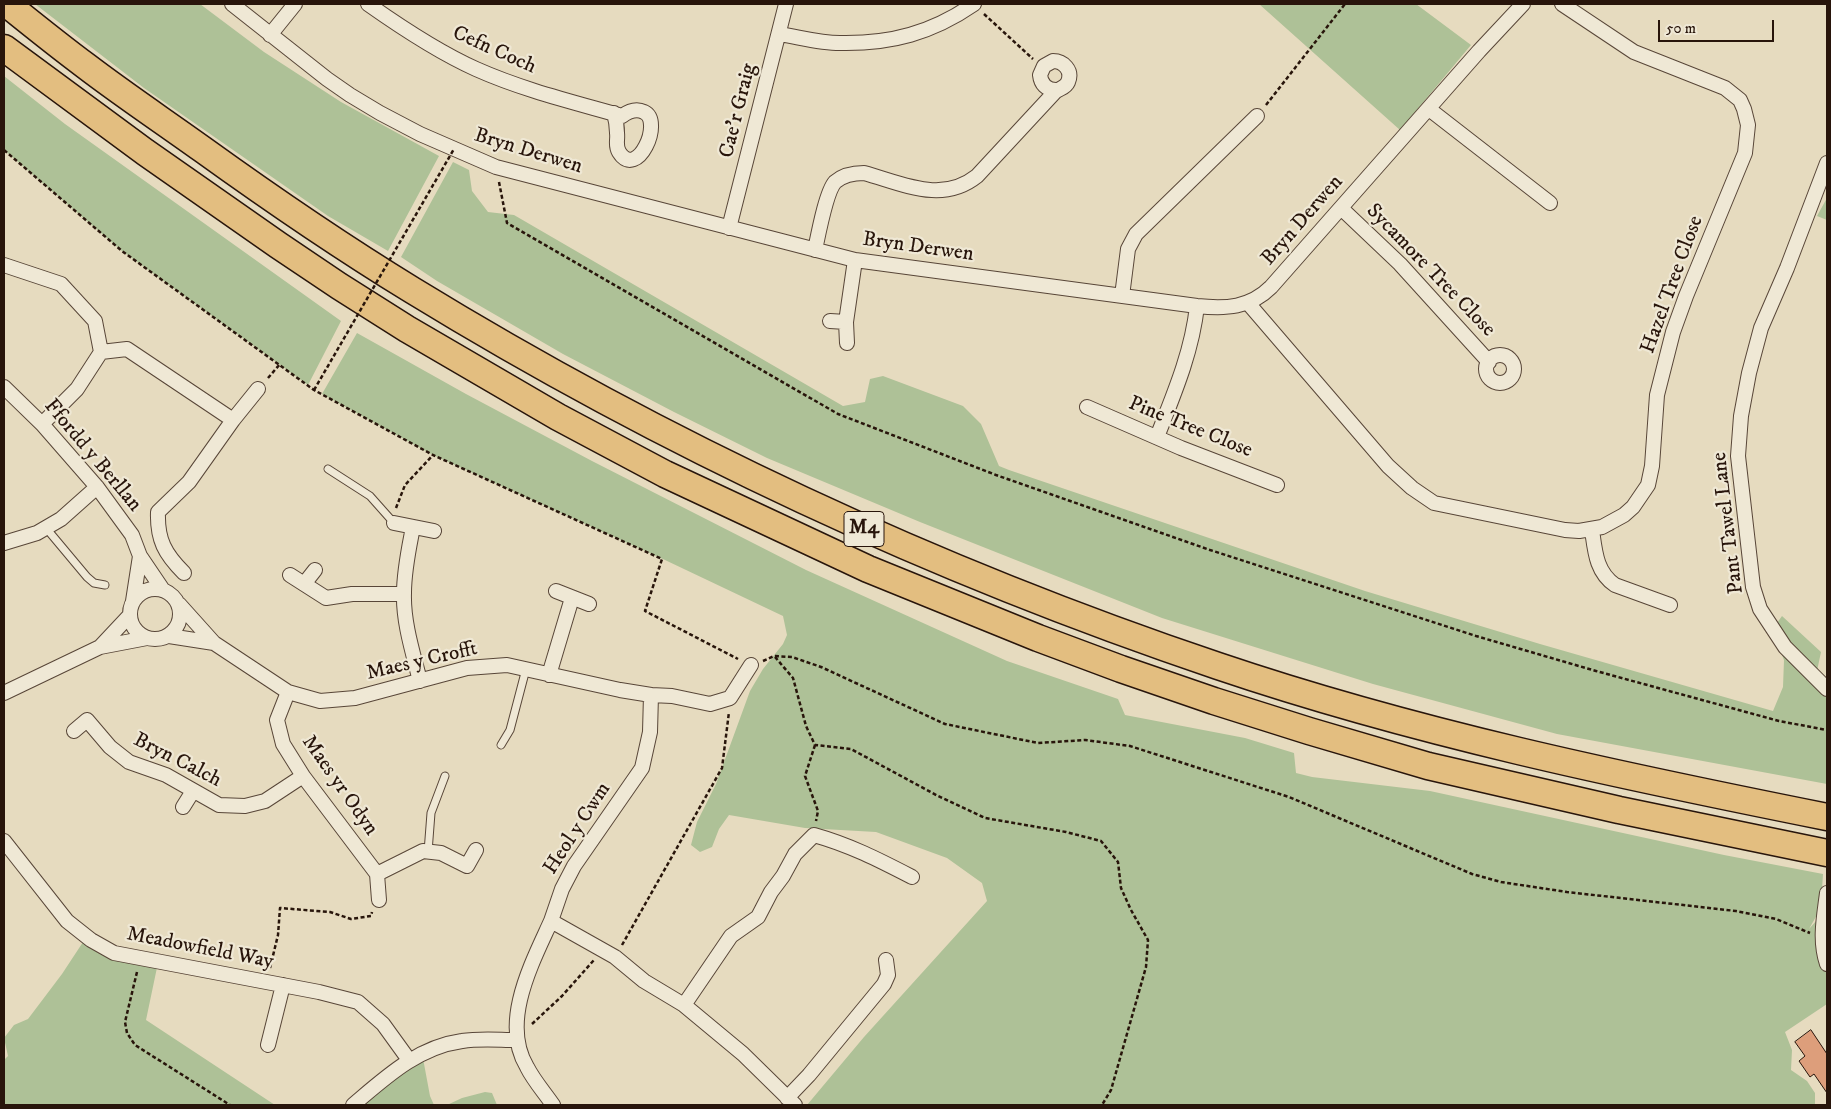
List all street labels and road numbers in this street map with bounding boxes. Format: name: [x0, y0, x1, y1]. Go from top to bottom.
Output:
street label: Cefn Coch: [448, 21, 540, 81]
street label: Cae'r Graig: [715, 61, 763, 161]
street label: Bryn Derwen: [471, 124, 585, 180]
street label: Bryn Derwen: [1257, 171, 1349, 271]
street label: Sycamore Tree Close: [1360, 199, 1500, 343]
street label: Hazel Tree Close: [1636, 213, 1710, 357]
street label: Bryn Derwen: [861, 228, 975, 268]
street label: Pine Tree Close: [1124, 392, 1256, 464]
street label: Ffordd y Berllan: [38, 395, 146, 517]
street label: Pant Tawel Lane: [1708, 451, 1750, 595]
road number: M4: [844, 512, 884, 546]
street label: Maes y Crofft: [364, 637, 480, 687]
street label: Bryn Calch: [129, 728, 225, 794]
street label: Maes yr Odyn: [295, 731, 383, 841]
street label: Heol y Cwm: [539, 778, 617, 880]
street label: Meadowfield Way: [124, 922, 276, 976]

